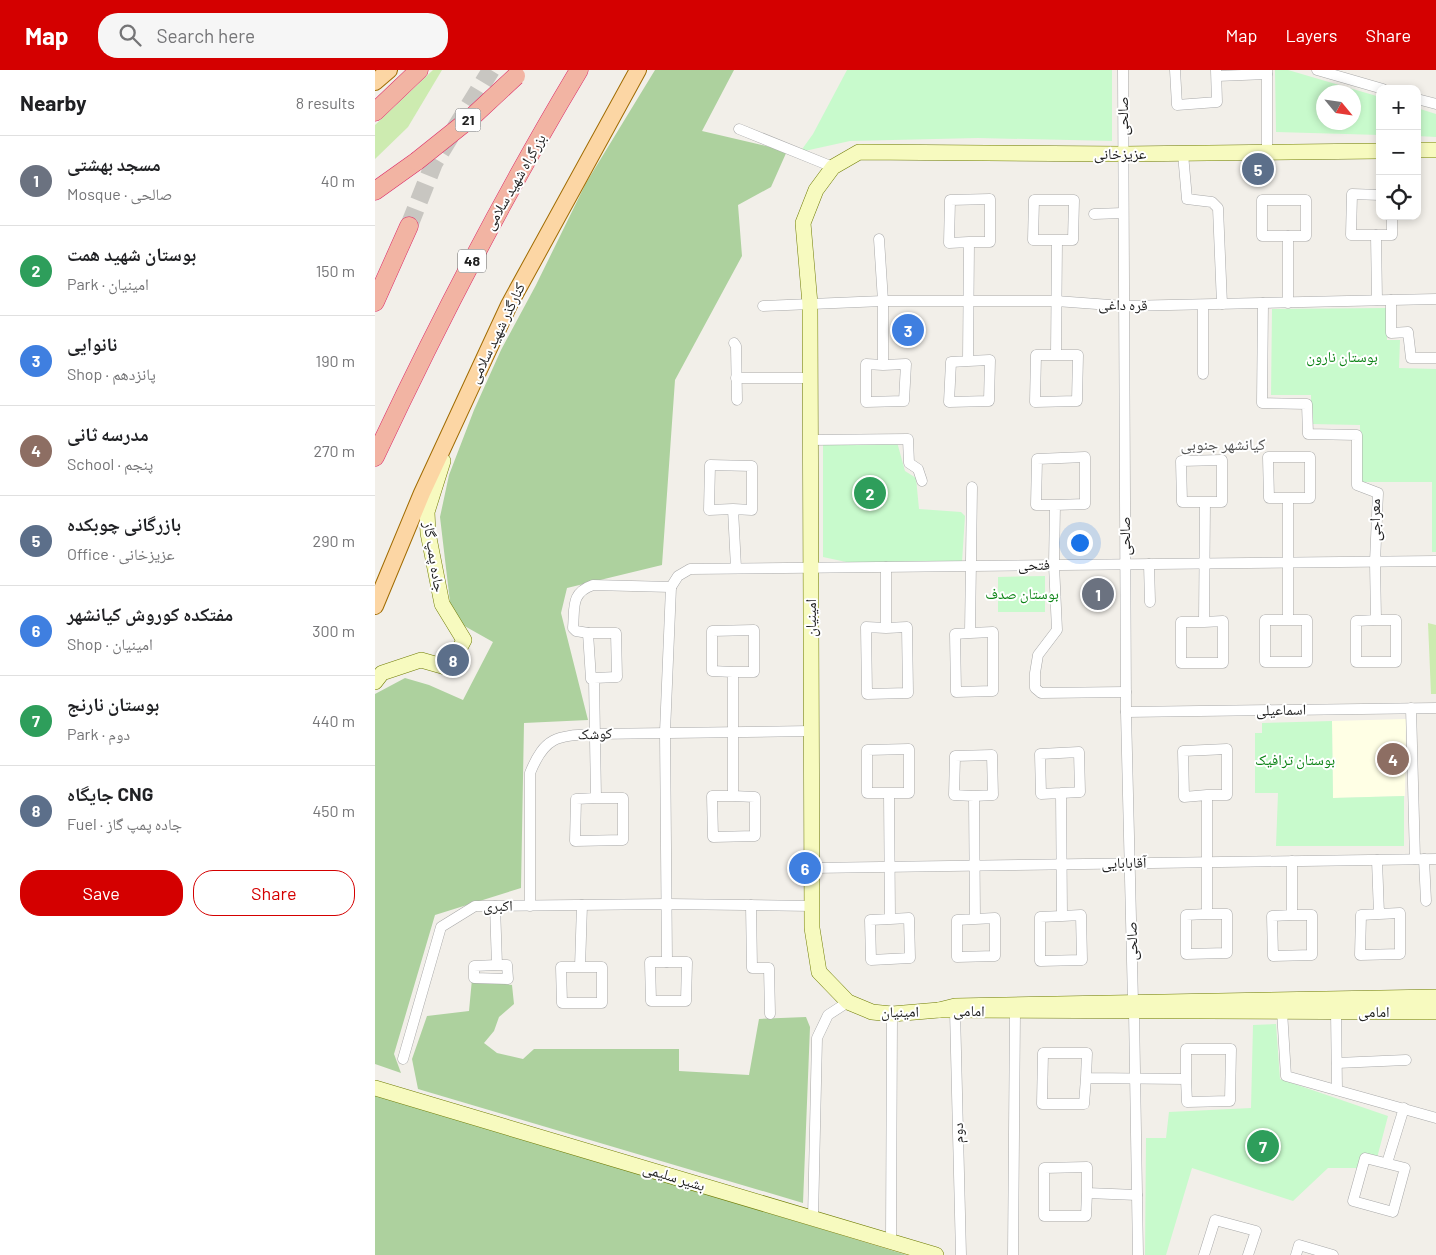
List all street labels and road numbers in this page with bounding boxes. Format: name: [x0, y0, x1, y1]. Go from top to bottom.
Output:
street label: صالحی: [1113, 96, 1133, 136]
road number: 21: [455, 108, 481, 132]
street label: بزرگراه شهید سلامی: [479, 130, 551, 234]
street label: عزیزخانی: [1094, 144, 1147, 164]
road number: 48: [458, 250, 486, 272]
street label: کنارگذر شهید سلامی: [464, 279, 530, 387]
street label: قره داغی: [1098, 295, 1148, 315]
street label: معراجی: [1365, 499, 1385, 541]
street label: صالحی: [1115, 516, 1135, 556]
street label: جاده پمپ گاز: [419, 519, 450, 594]
street label: فتحی: [1018, 555, 1050, 575]
street label: امینیان: [801, 599, 821, 637]
street label: اسماعیلی: [1256, 700, 1306, 720]
street label: کوشک: [577, 723, 613, 744]
street label: آقابابایی: [1101, 853, 1148, 873]
street label: اکبری: [483, 896, 513, 916]
street label: صالحی: [1122, 921, 1142, 961]
street label: امامی: [953, 1001, 985, 1021]
street label: امینیان: [881, 1002, 919, 1022]
street label: امامی: [1358, 1002, 1390, 1022]
street label: دوم: [948, 1123, 968, 1143]
street label: بشیر سلیمی: [640, 1158, 708, 1196]

